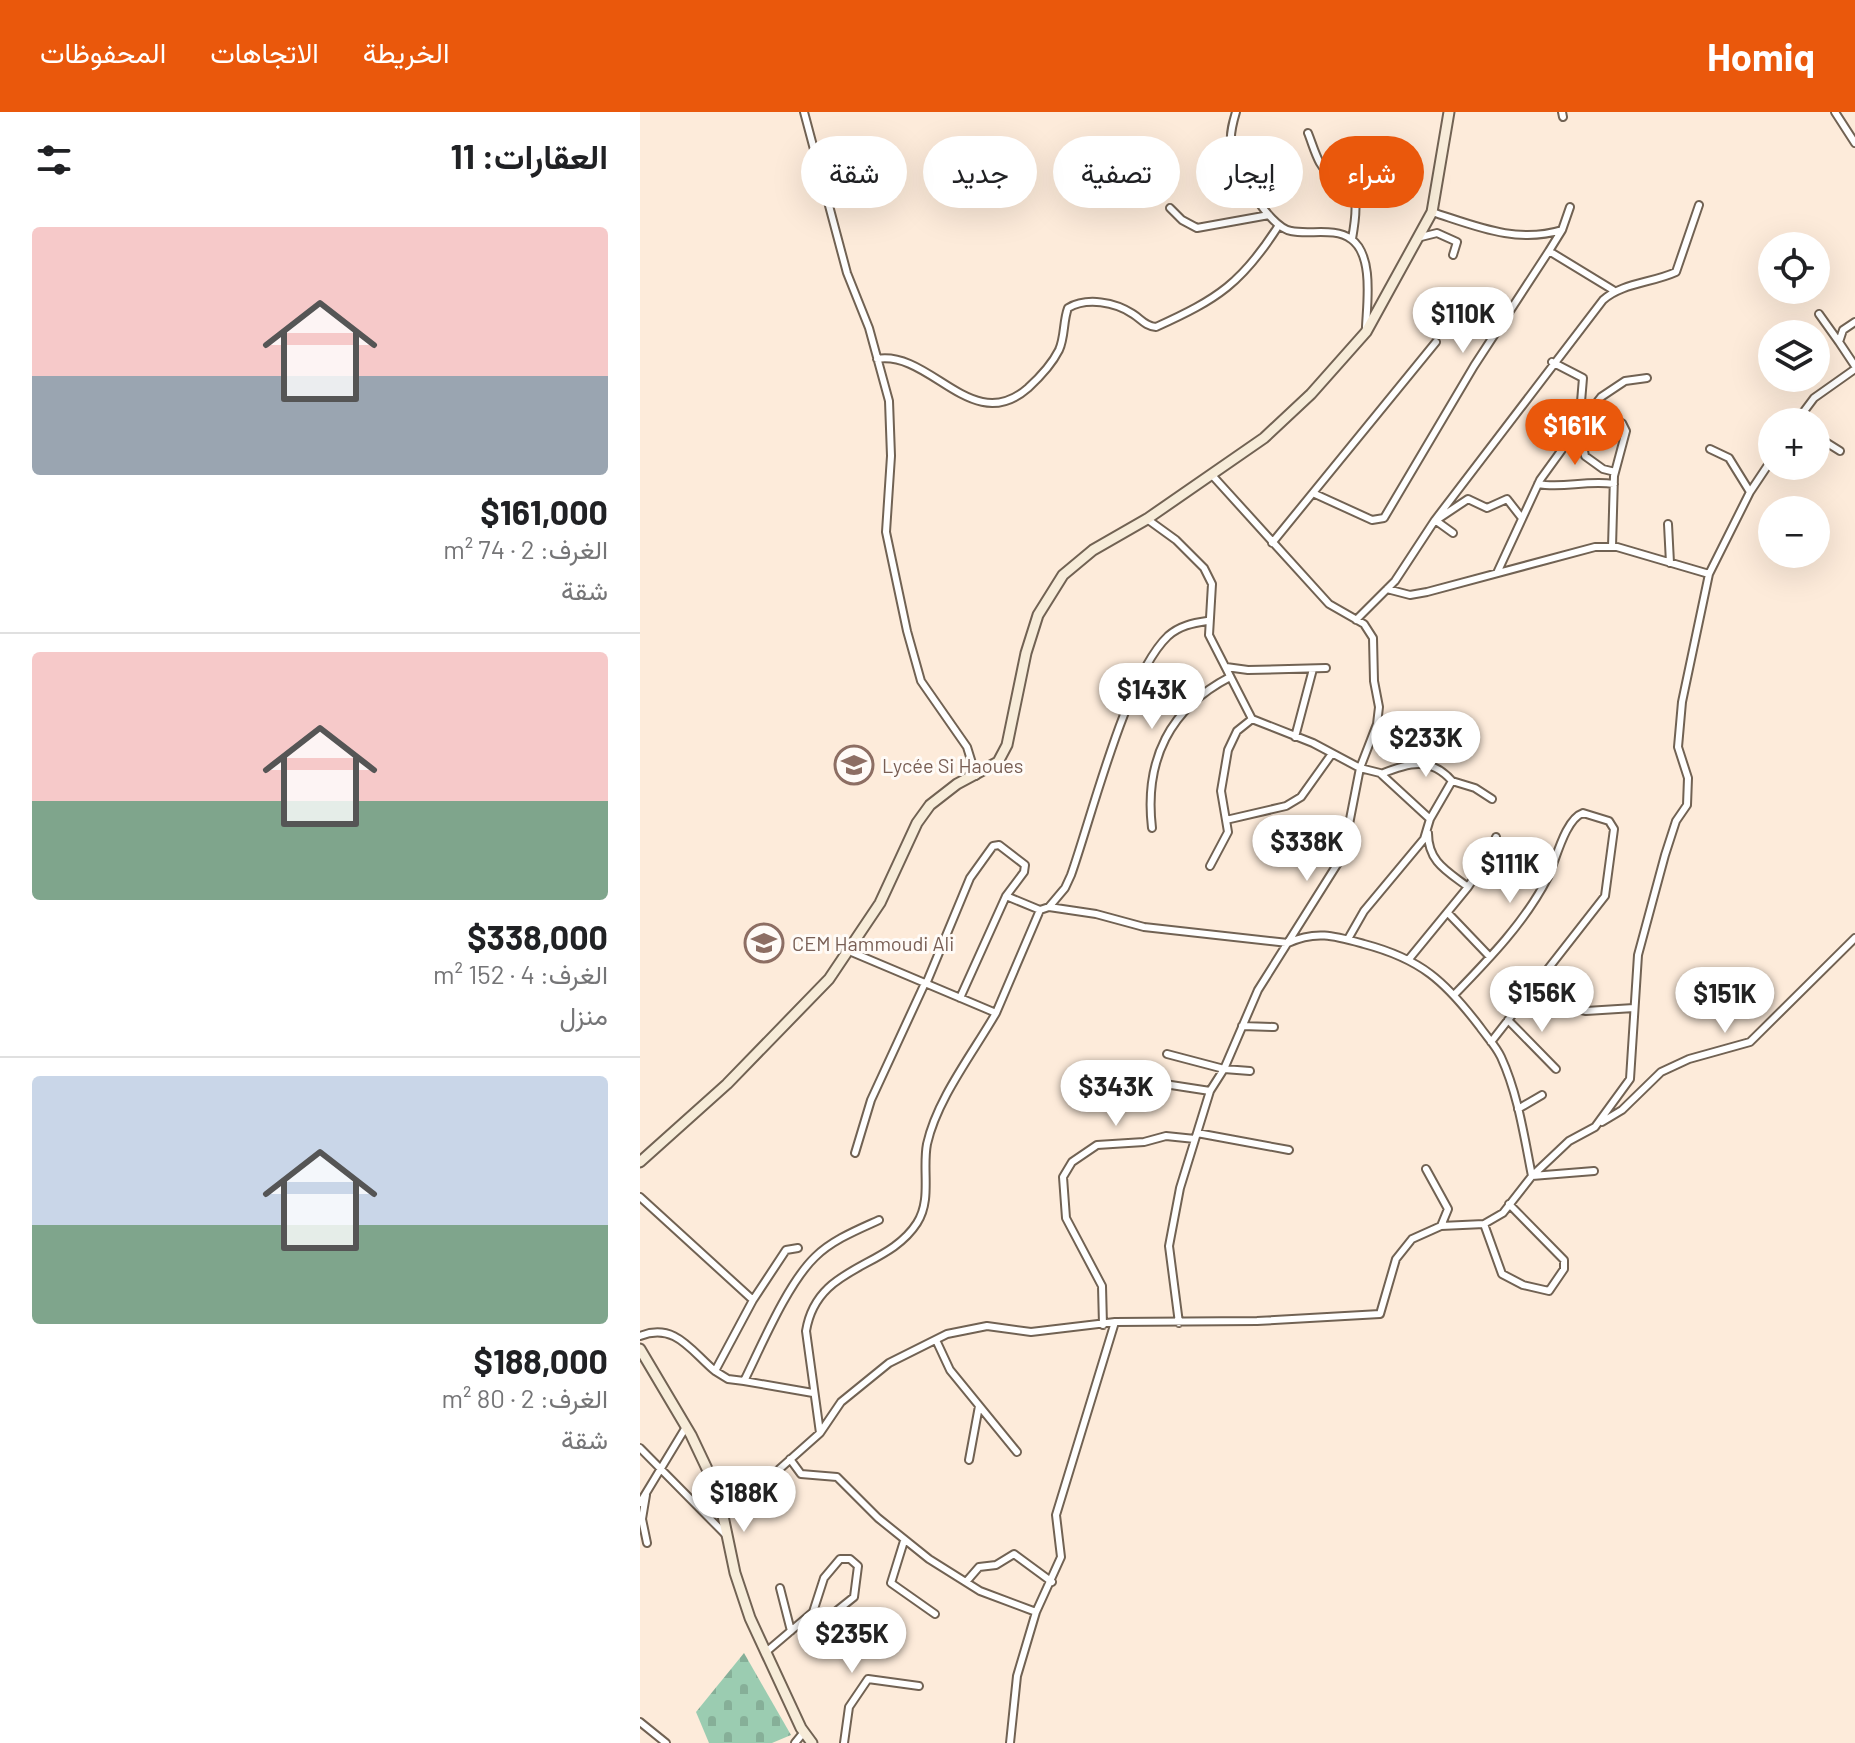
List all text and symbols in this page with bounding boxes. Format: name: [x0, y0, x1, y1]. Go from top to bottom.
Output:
text: Homiq: [1707, 33, 1815, 79]
text: المحفوظات: [40, 35, 166, 69]
text: الاتجاهات: [210, 35, 319, 69]
text: الخريطة: [363, 35, 449, 69]
text: العقارات: 11: [451, 135, 608, 176]
chip: شقة: [801, 136, 907, 208]
chip: جديد: [923, 136, 1037, 208]
chip: تصفية: [1053, 136, 1180, 208]
chip: إيجار: [1196, 136, 1303, 208]
chip: شراء: [1319, 136, 1424, 208]
icon: filters: [32, 138, 76, 182]
map controls: [1758, 232, 1830, 568]
button: locate: [1758, 232, 1830, 304]
icon: home: [248, 279, 392, 423]
pin: $110K: [1407, 287, 1519, 355]
text: $110K: [1431, 297, 1495, 328]
button: layers: [1758, 320, 1830, 392]
pin: $161K: [1519, 399, 1631, 467]
button: +: [1758, 408, 1830, 480]
text: $161K: [1543, 409, 1607, 440]
text: $161,000: [480, 491, 608, 532]
button: −: [1758, 496, 1830, 568]
text: الغرف: 2 · 74 m²: [443, 533, 608, 564]
text: شقة: [561, 574, 608, 605]
pin: $143K: [1096, 663, 1208, 731]
text: $143K: [1117, 673, 1187, 704]
icon: home: [248, 704, 392, 848]
pin: $233K: [1370, 711, 1482, 779]
text: $233K: [1389, 721, 1463, 752]
school or university icon: Lycée Si Haoues: [833, 744, 875, 786]
place label: Lycée Si Haoues: [882, 753, 1023, 777]
pin: $338K: [1251, 815, 1363, 883]
text: $338K: [1270, 825, 1344, 856]
pin: $111K: [1454, 837, 1566, 905]
text: $111K: [1480, 847, 1540, 878]
text: $338,000: [467, 916, 608, 957]
school or university icon: CEM Hammoudi Ali: [743, 922, 785, 964]
place label: CEM Hammoudi Ali: [792, 931, 954, 955]
text: الغرف: 4 · 152 m²: [433, 958, 608, 989]
pin: $156K: [1486, 966, 1598, 1034]
pin: $151K: [1669, 967, 1781, 1035]
text: $156K: [1508, 976, 1576, 1007]
text: $151K: [1693, 977, 1757, 1008]
text: منزل: [559, 999, 608, 1030]
pin: $343K: [1060, 1060, 1172, 1128]
text: $343K: [1079, 1070, 1153, 1101]
icon: home: [248, 1128, 392, 1272]
text: $188,000: [473, 1340, 608, 1381]
text: الغرف: 2 · 80 m²: [442, 1382, 608, 1413]
text: شقة: [561, 1423, 608, 1454]
pin: $188K: [688, 1466, 800, 1534]
text: $188K: [710, 1476, 778, 1507]
pin: $235K: [796, 1607, 908, 1675]
text: $235K: [815, 1617, 889, 1648]

